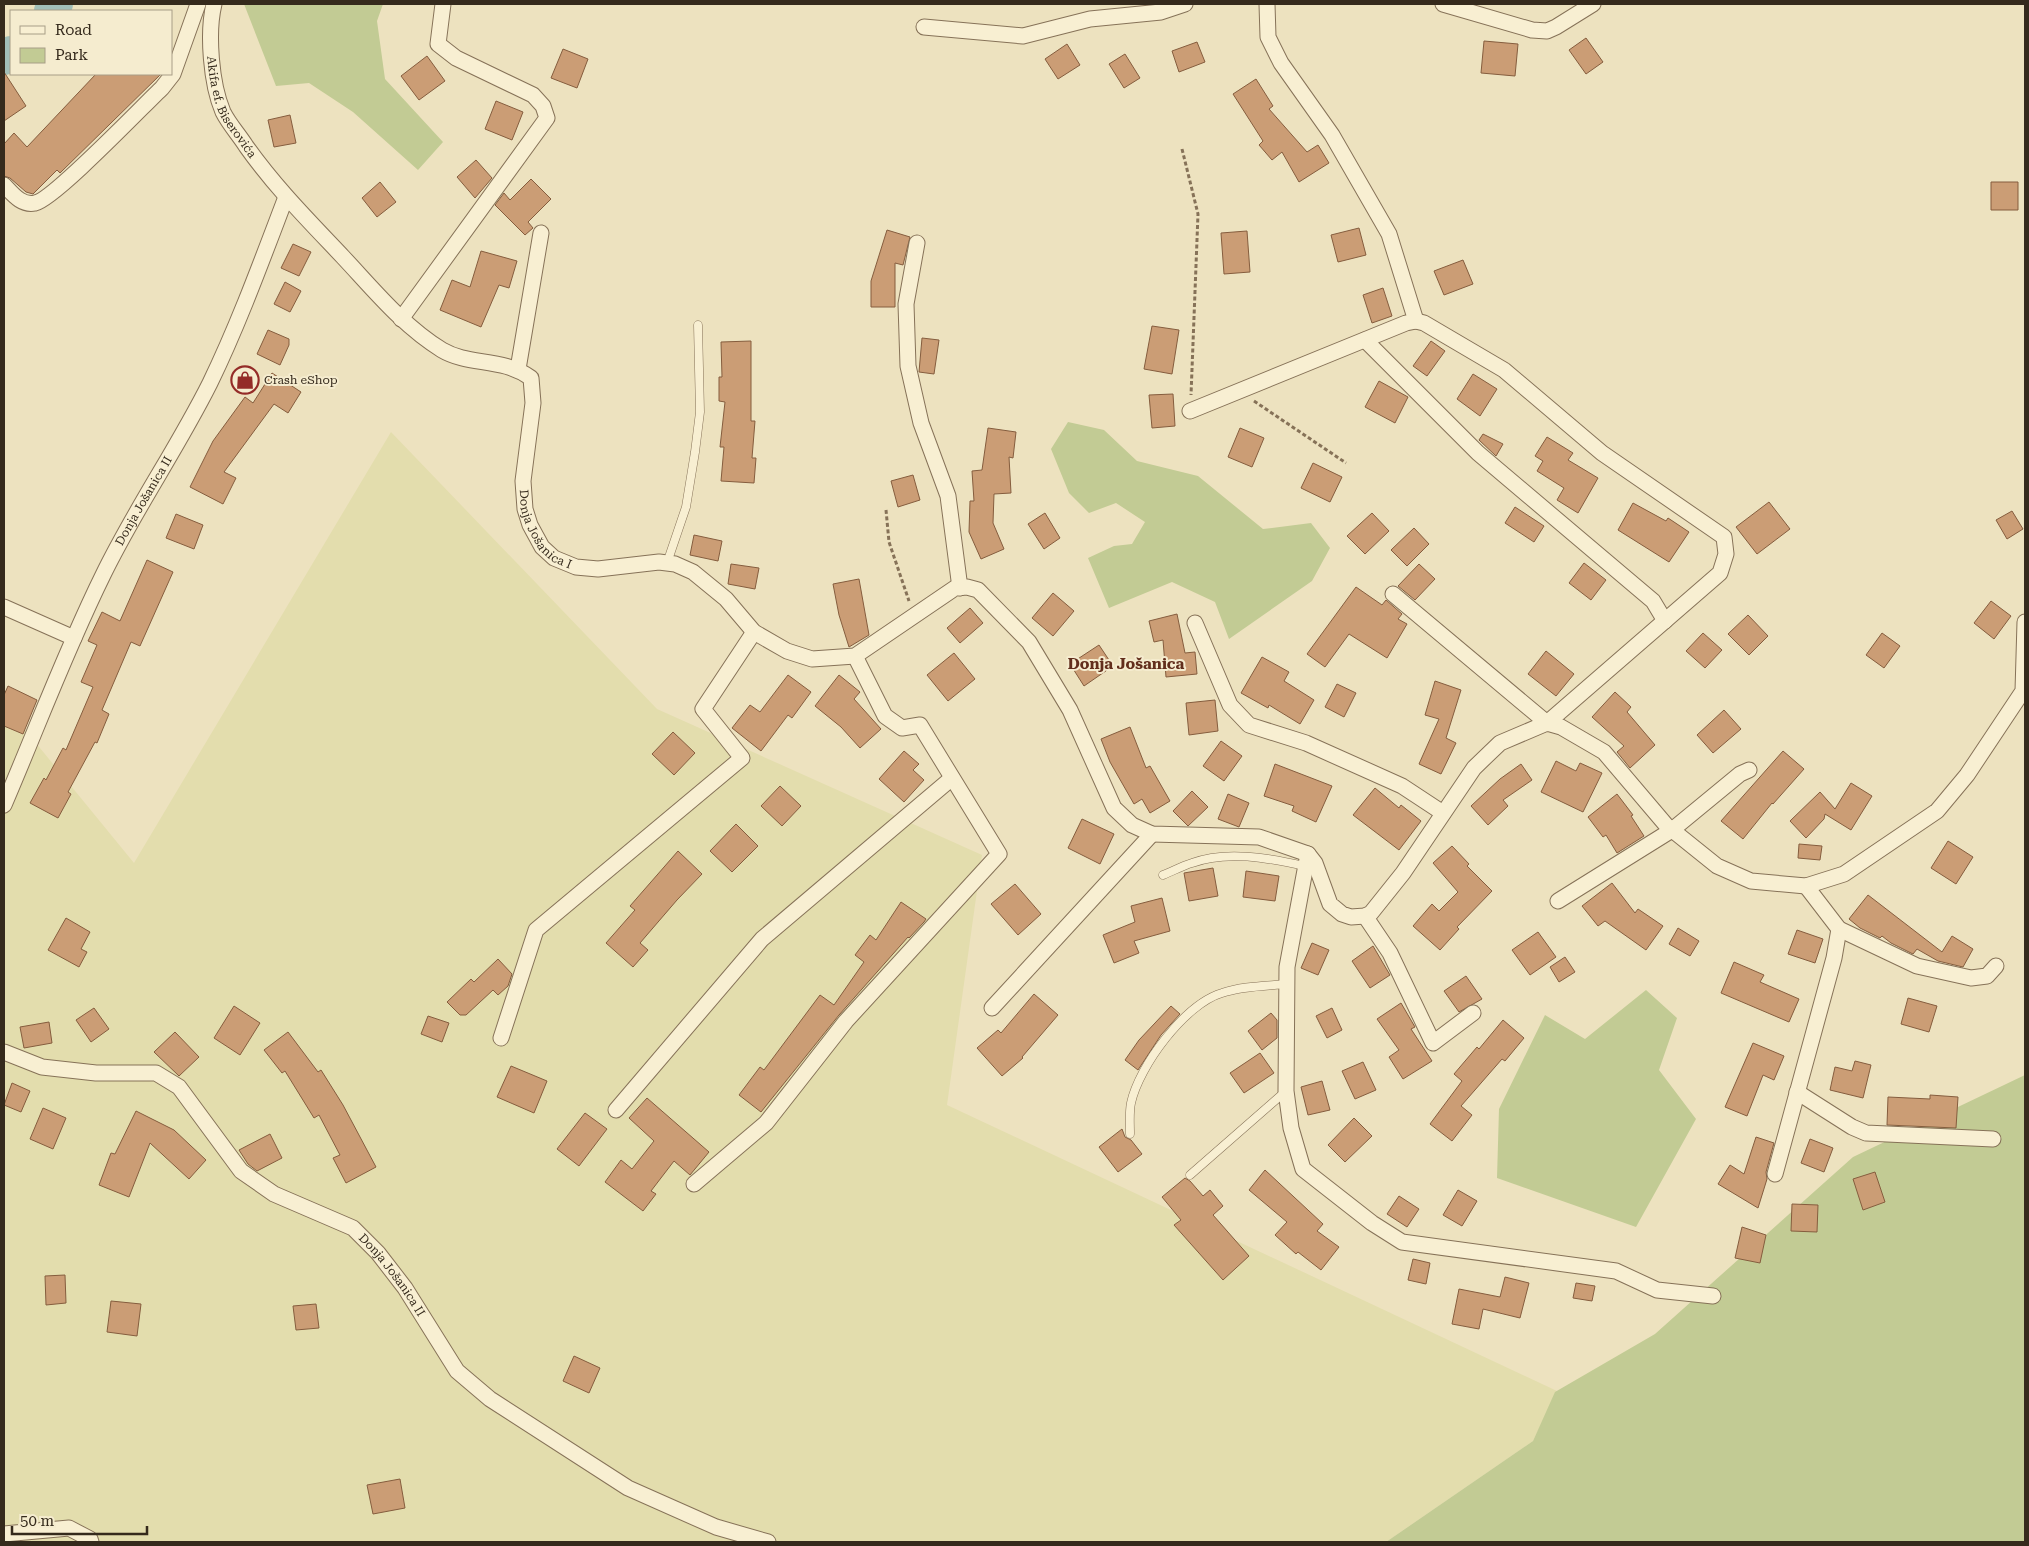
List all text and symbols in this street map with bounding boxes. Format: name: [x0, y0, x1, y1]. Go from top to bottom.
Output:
legend: [10, 10, 172, 75]
text: Road: [55, 21, 92, 39]
text: Park: [55, 46, 89, 64]
street label: Akifa ef. Biserovića: [204, 55, 260, 161]
shop icon: Crash eShop: [230, 365, 260, 395]
place label: Crash eShop: [264, 373, 338, 387]
street label: Donja Jošanica II: [112, 454, 175, 548]
street label: Donja Jošanica I: [517, 489, 574, 571]
district label: Donja Jošanica: [1068, 655, 1185, 673]
street label: Donja Jošanica II: [356, 1231, 428, 1319]
scale bar: [12, 1504, 148, 1536]
text: 50 m: [20, 1512, 55, 1530]

